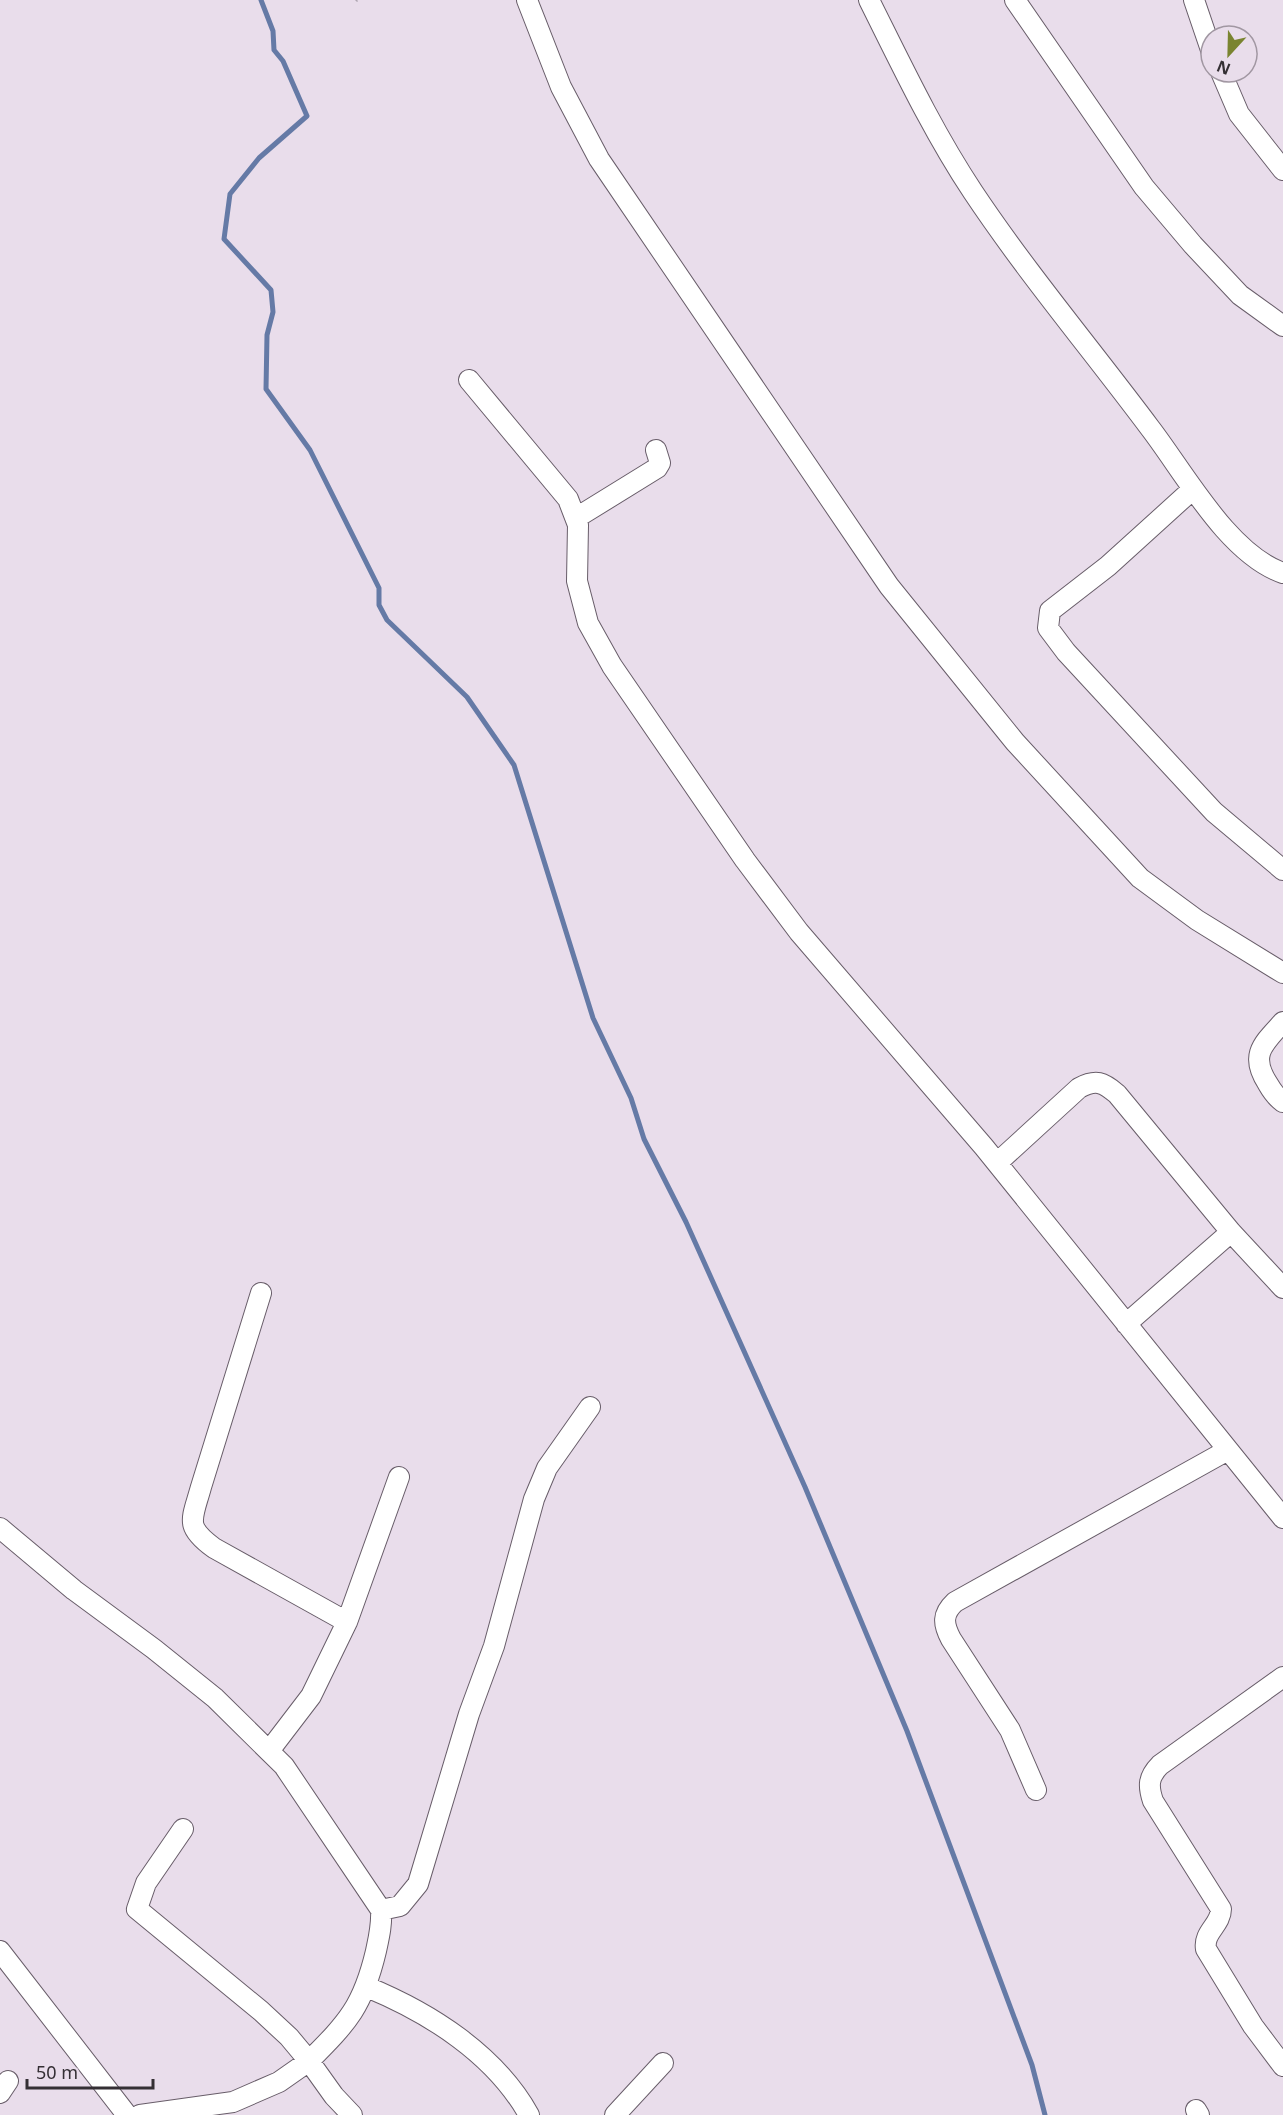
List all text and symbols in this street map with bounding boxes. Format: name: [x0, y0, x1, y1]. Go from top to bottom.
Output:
north arrow: [1199, 24, 1259, 84]
text: N: [1213, 55, 1234, 81]
scale bar: [27, 2052, 153, 2090]
text: 50 m: [36, 2060, 78, 2084]

